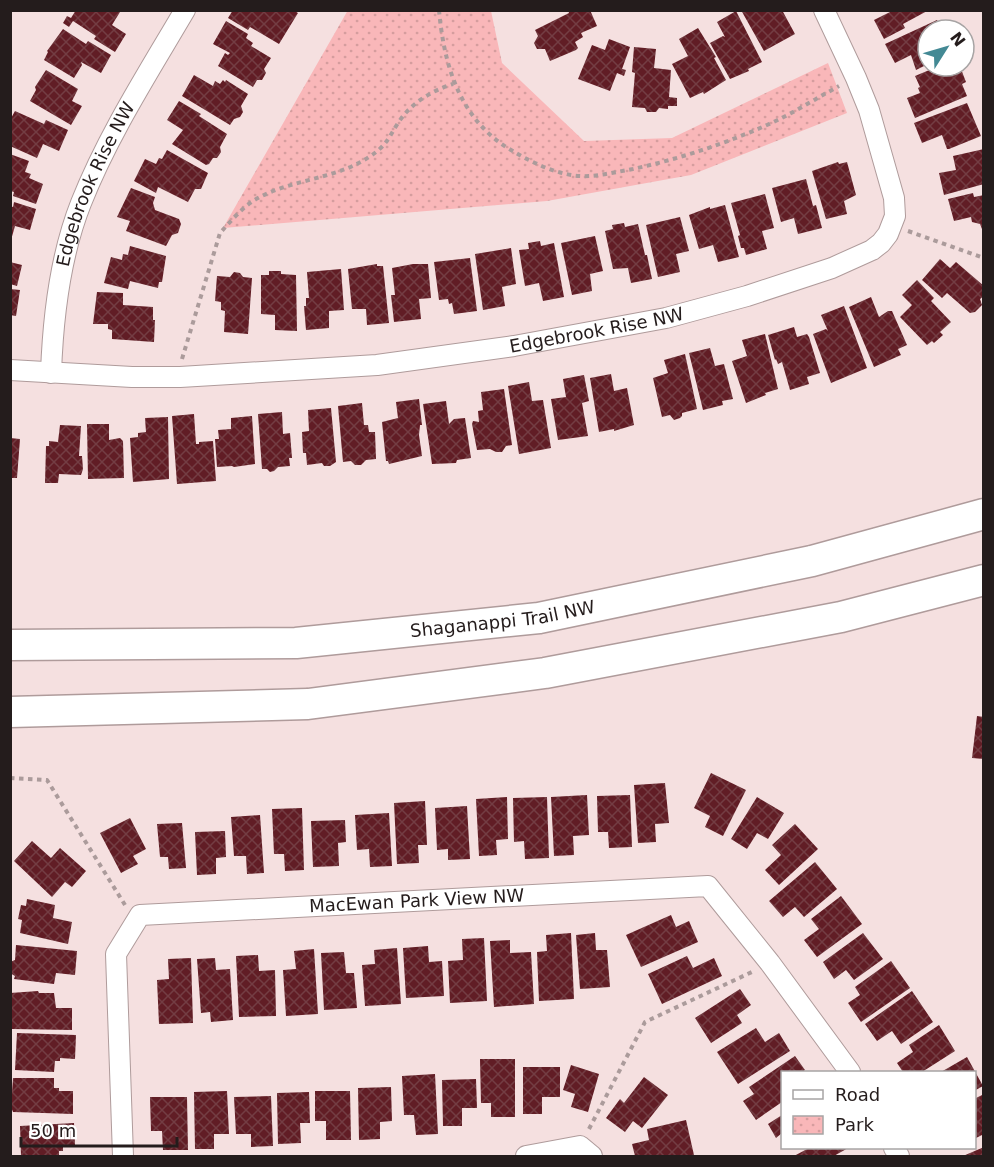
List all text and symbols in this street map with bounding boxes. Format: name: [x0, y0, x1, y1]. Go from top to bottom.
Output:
north arrow: [916, 18, 976, 78]
text: N: [946, 28, 969, 50]
street label: Edgebrook Rise NW: [52, 98, 139, 268]
street label: Edgebrook Rise NW: [508, 303, 686, 357]
street label: Shaganappi Trail NW: [409, 596, 597, 641]
street label: MacEwan Park View NW: [309, 884, 525, 916]
legend: [781, 1071, 976, 1149]
text: Road: [835, 1084, 880, 1105]
scale bar: [21, 1110, 177, 1148]
text: Park: [835, 1114, 874, 1135]
text: 50 m: [30, 1120, 76, 1141]

